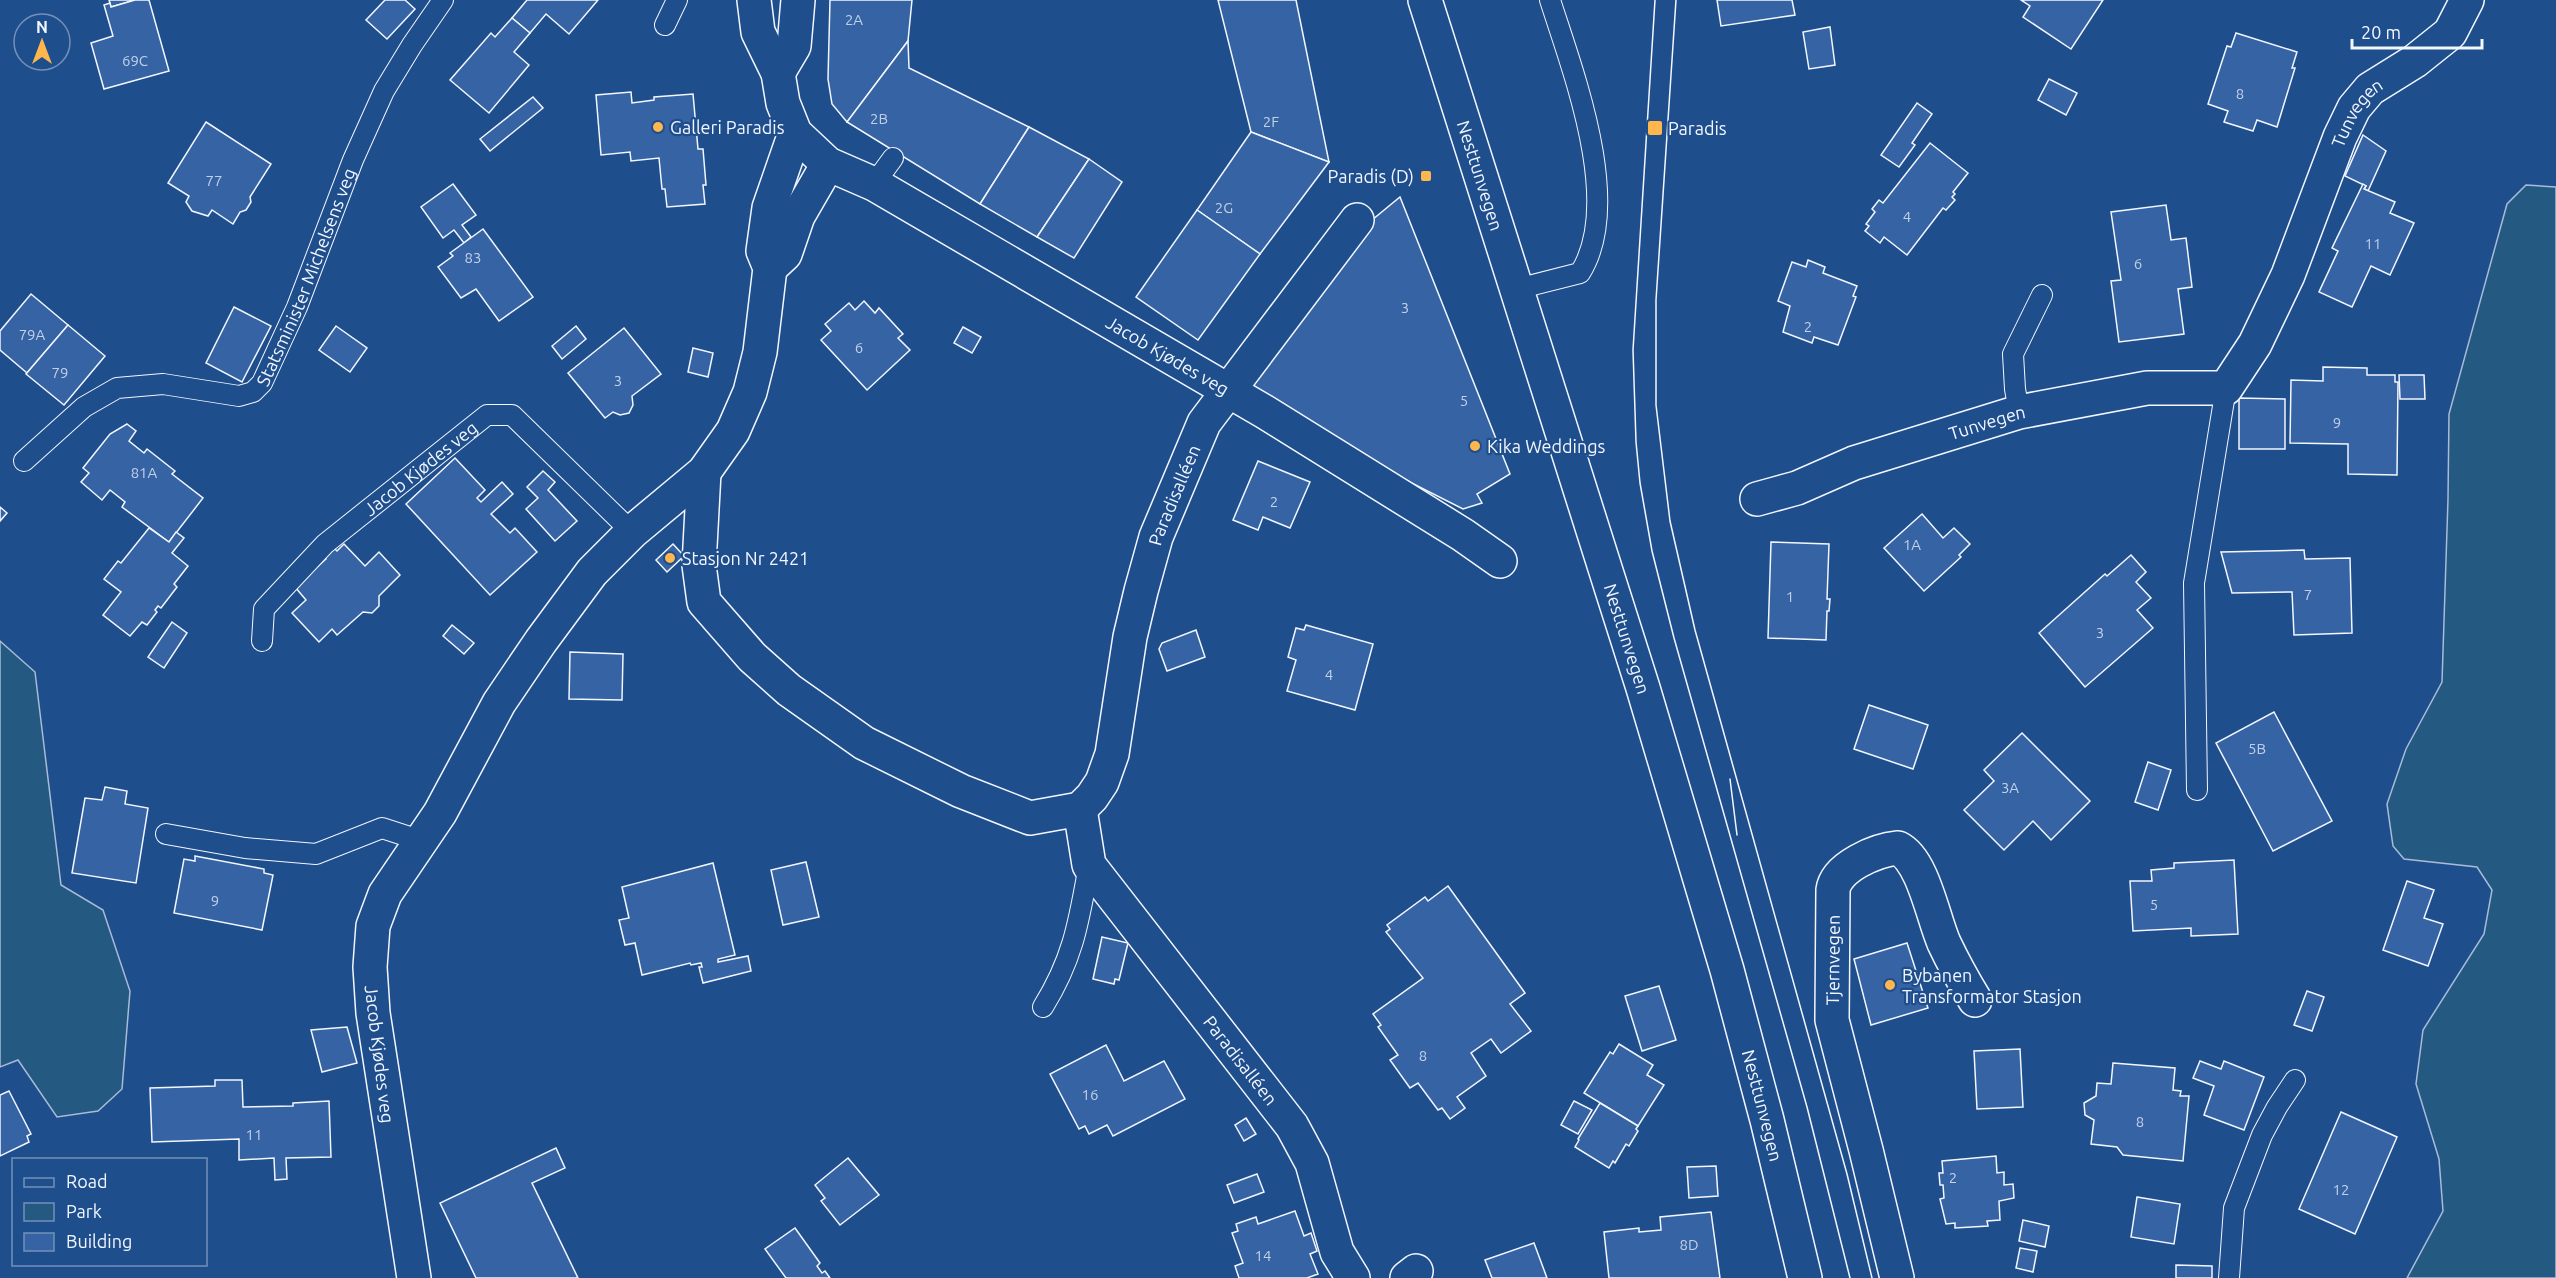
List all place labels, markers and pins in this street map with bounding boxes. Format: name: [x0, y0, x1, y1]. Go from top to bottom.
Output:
place label: Galleri Paradis: [670, 117, 785, 137]
place label: Paradis: [1668, 118, 1727, 138]
marker: Paradis: [1646, 119, 1664, 137]
marker: Galleri Paradis: [651, 120, 665, 134]
place label: Paradis (D): [1328, 166, 1414, 187]
marker: Paradis (D): [1419, 169, 1433, 183]
place label: Kika Weddings: [1487, 436, 1606, 456]
marker: Kika Weddings: [1468, 439, 1482, 453]
place label: Stasjon Nr 2421: [682, 548, 809, 568]
marker: Stasjon Nr 2421: [663, 551, 677, 565]
place label: Bybanen Transformator Stasjon: [1902, 965, 2082, 1006]
marker: Bybanen Transformator Stasjon: [1883, 978, 1897, 992]

